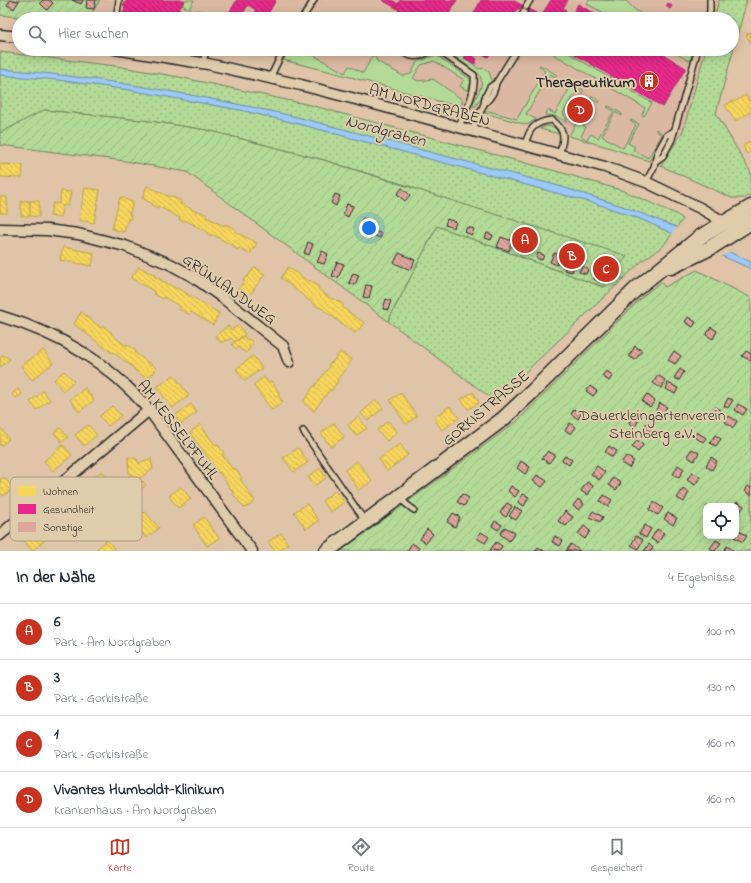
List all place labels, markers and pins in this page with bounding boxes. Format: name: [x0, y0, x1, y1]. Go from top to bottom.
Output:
building icon: Therapeutikum: [638, 70, 660, 92]
place label: Therapeutikum: [536, 71, 636, 95]
pin: D: [567, 95, 593, 125]
pin: A: [512, 225, 538, 255]
pin: B: [559, 241, 585, 271]
pin: C: [593, 254, 619, 284]

